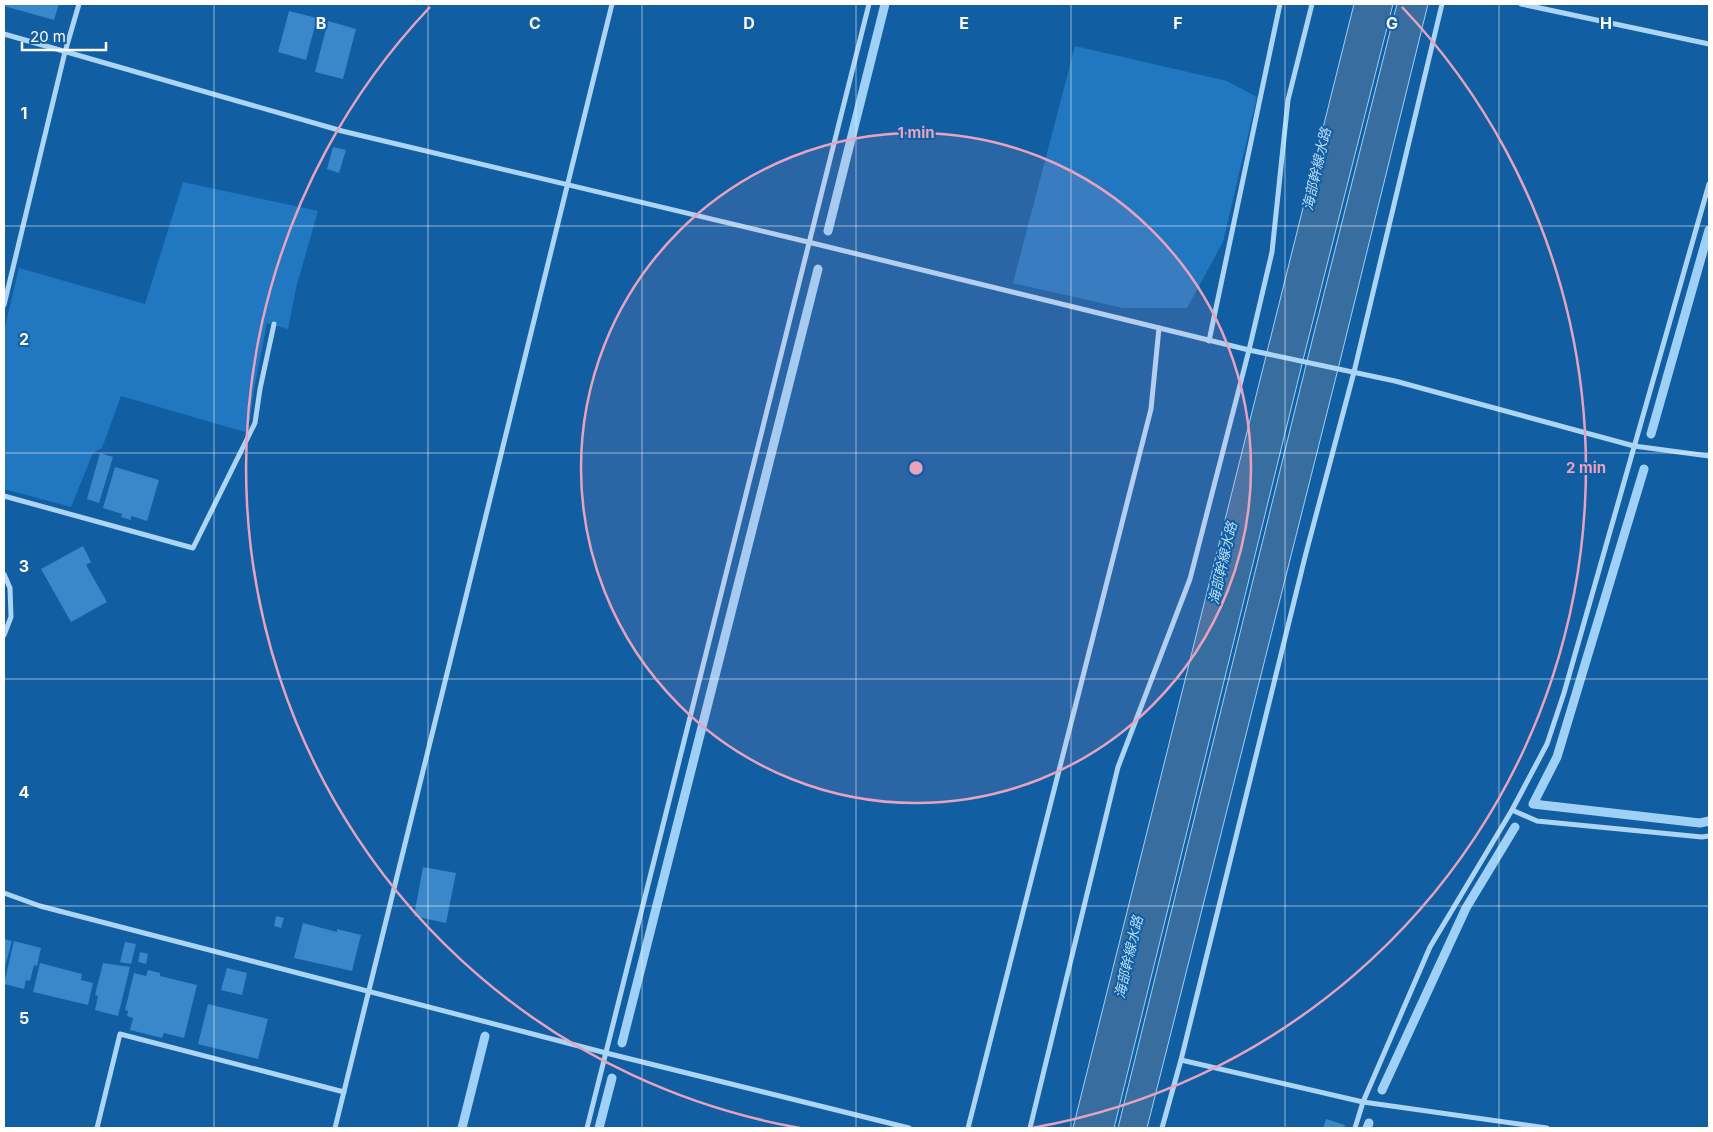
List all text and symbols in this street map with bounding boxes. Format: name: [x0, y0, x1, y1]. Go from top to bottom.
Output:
text: B: [316, 13, 326, 33]
text: C: [529, 13, 541, 33]
text: D: [743, 13, 755, 33]
text: E: [959, 13, 969, 33]
text: F: [1173, 13, 1183, 33]
text: G: [1386, 13, 1398, 33]
text: H: [1600, 13, 1612, 33]
scale bar: [22, 20, 106, 52]
text: 20 m: [30, 27, 66, 46]
text: 1: [21, 103, 27, 123]
text: 1 min: [897, 123, 935, 142]
water label: 海部幹線水路: [1298, 125, 1334, 212]
text: 2: [19, 329, 29, 349]
text: 2 min: [1566, 458, 1606, 477]
centre of rings: [907, 459, 925, 477]
water label: 海部幹線水路: [1204, 519, 1240, 606]
text: 3: [19, 556, 29, 576]
text: 4: [19, 782, 30, 802]
water label: 海部幹線水路: [1110, 913, 1146, 1000]
text: 5: [19, 1008, 29, 1028]

